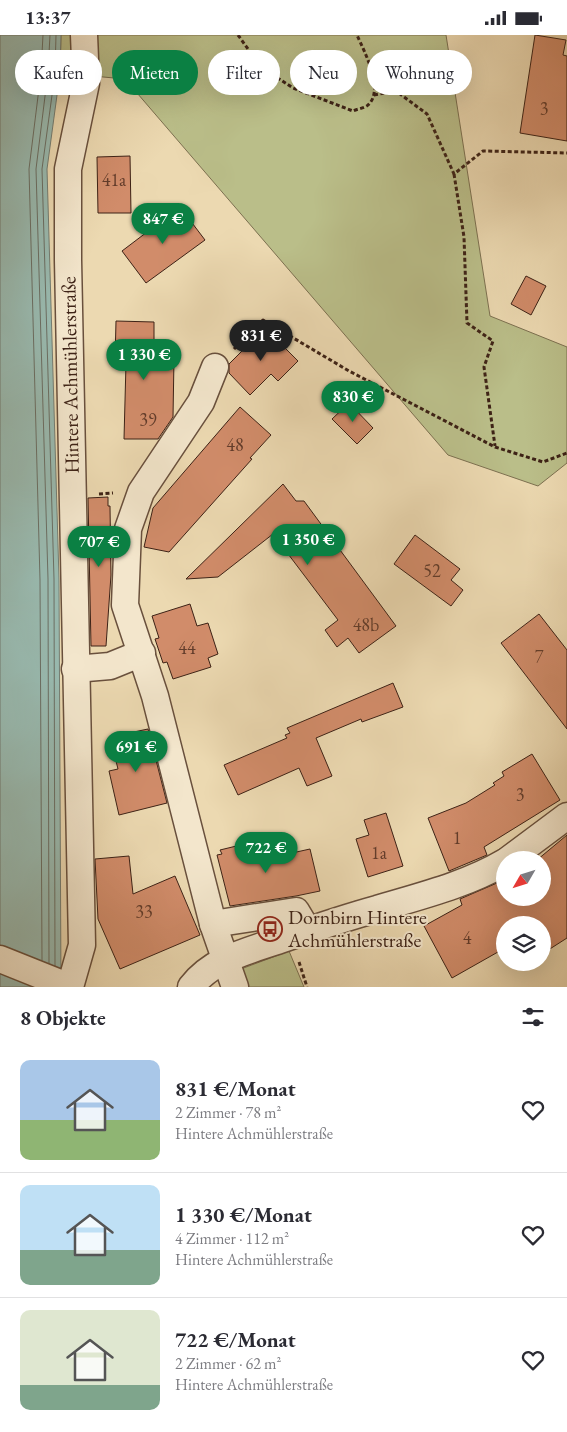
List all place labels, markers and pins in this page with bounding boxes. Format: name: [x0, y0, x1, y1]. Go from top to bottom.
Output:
pin: 847 €: [128, 203, 198, 245]
pin: 831 €: [226, 319, 296, 362]
pin: 1 330 €: [98, 339, 190, 381]
pin: 830 €: [318, 381, 388, 423]
pin: 1 350 €: [262, 523, 354, 566]
pin: 707 €: [64, 525, 134, 568]
pin: 691 €: [101, 731, 171, 773]
pin: 722 €: [231, 831, 301, 874]
place label: Dornbirn Hintere Achmühlerstraße: [287, 904, 427, 953]
bus stop icon: Dornbirn Hintere Achmühlerstraße: [257, 916, 283, 942]

